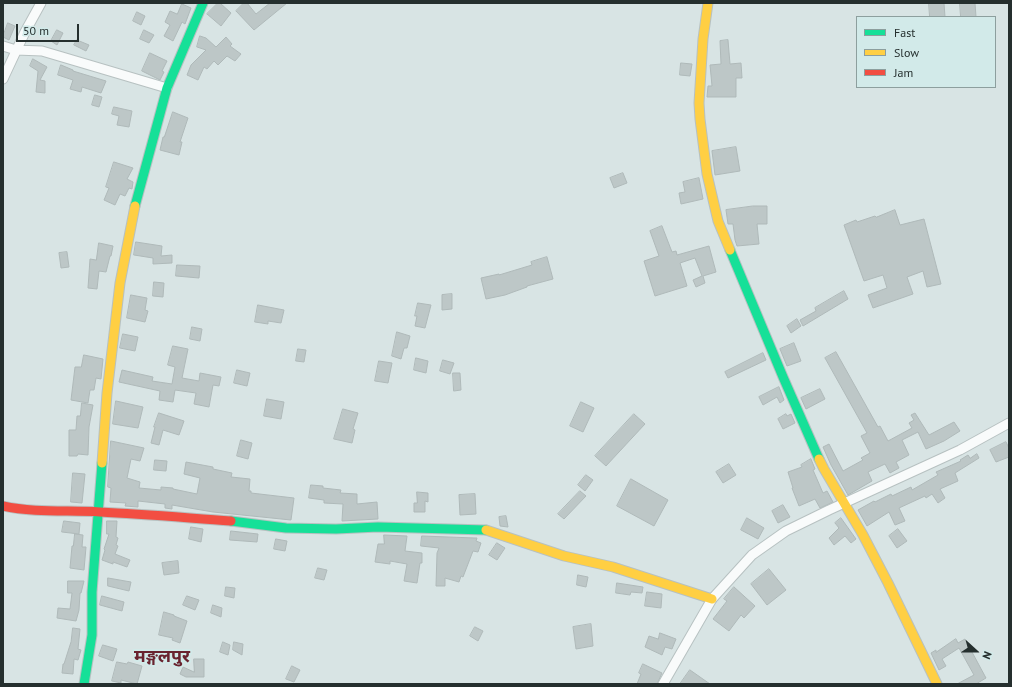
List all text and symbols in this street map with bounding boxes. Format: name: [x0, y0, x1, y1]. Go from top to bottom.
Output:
scale bar: [18, 16, 81, 42]
legend: [856, 16, 996, 88]
text: 50 m: [23, 23, 49, 38]
text: Fast: [894, 25, 915, 40]
text: Slow: [894, 45, 919, 60]
text: Jam: [894, 65, 913, 80]
north arrow: [956, 631, 996, 671]
district label: मङ्गलपुर: [134, 646, 190, 668]
text: N: [979, 649, 995, 661]

